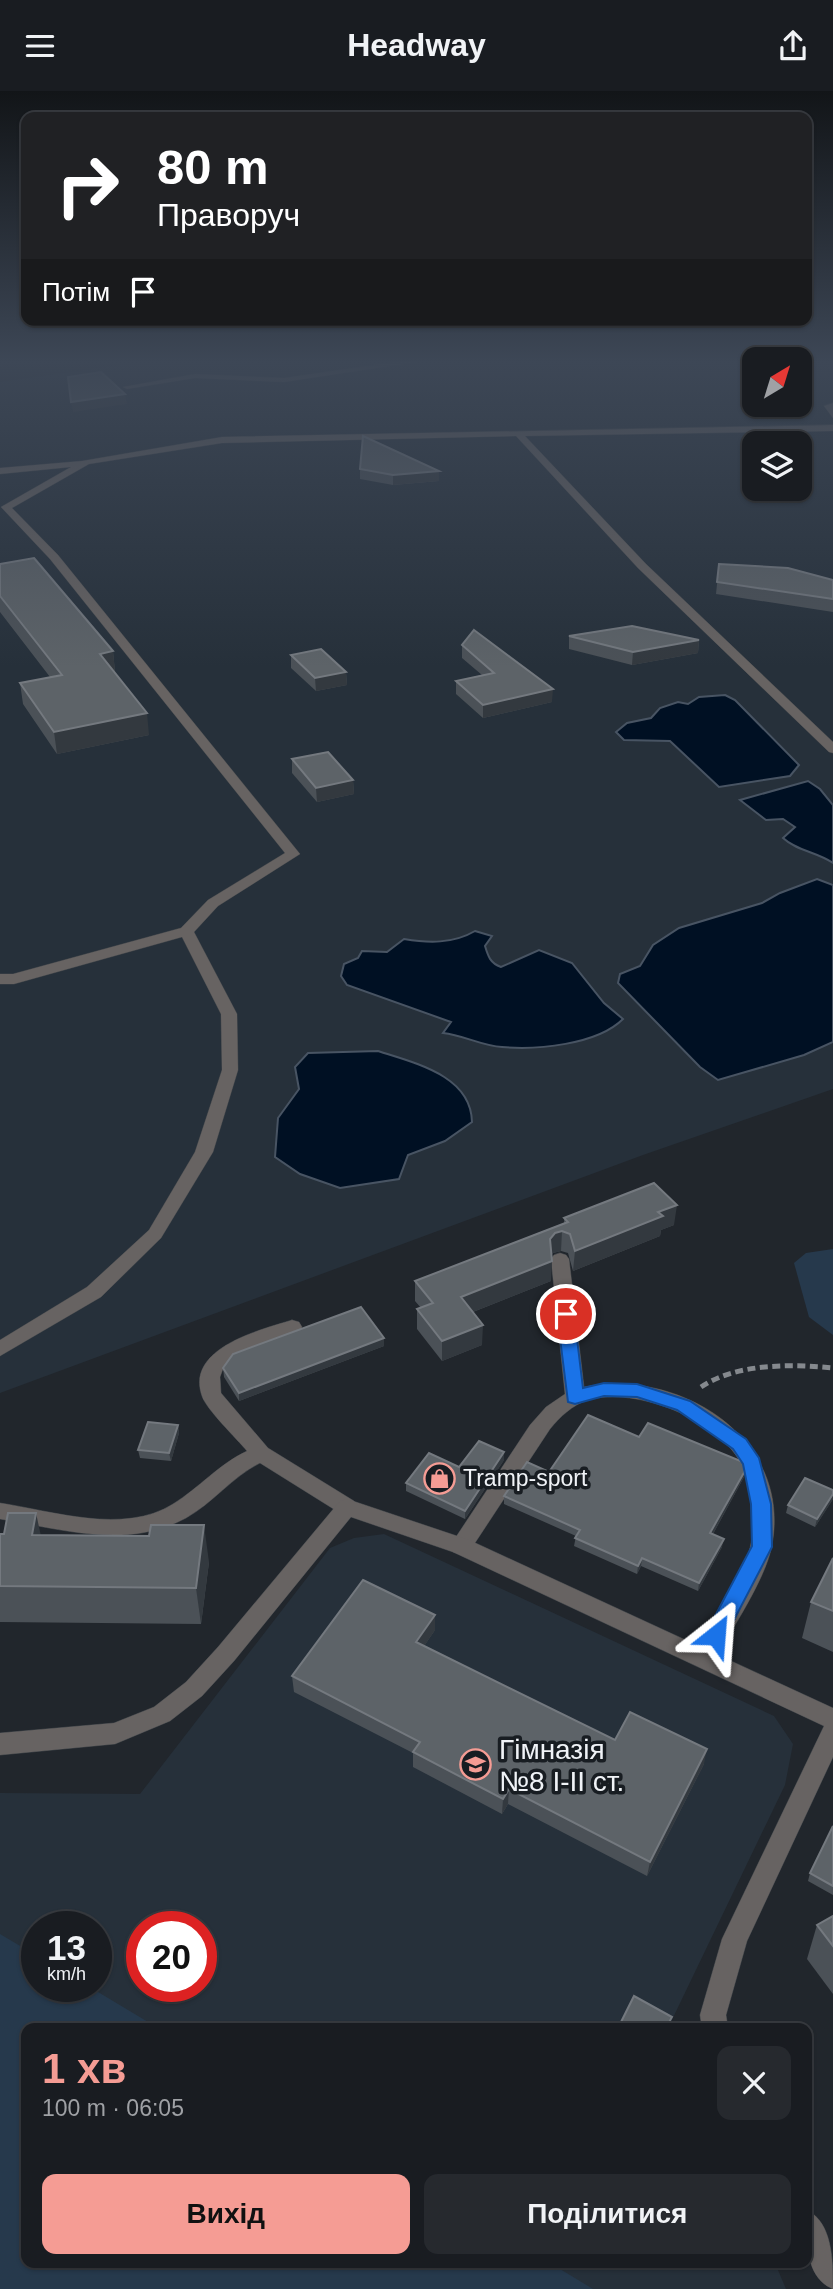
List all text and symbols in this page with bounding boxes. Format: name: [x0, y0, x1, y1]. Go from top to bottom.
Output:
icon: menu: [21, 27, 59, 65]
text: Headway: [347, 27, 486, 63]
icon: share: [774, 27, 812, 65]
icon: right: [42, 140, 133, 231]
text: 80 m: [157, 140, 269, 194]
text: Праворуч: [157, 197, 300, 233]
icon: arrive: [124, 273, 162, 311]
text: Потім: [42, 277, 110, 307]
north arrow: [742, 347, 812, 417]
map controls: [742, 347, 812, 501]
button: layers: [742, 431, 812, 501]
pin: [536, 1284, 596, 1344]
icon: arrive: [547, 1295, 585, 1333]
shop icon: Tramp-sport: [423, 1461, 457, 1495]
place label: Tramp-sport: [463, 1465, 588, 1491]
position arrow: [679, 1598, 753, 1672]
place label: Гімназія №8 I-II ст.: [499, 1734, 624, 1797]
school or university icon: Гімназія №8 I-II ст.: [459, 1748, 493, 1782]
speed limit sign: 20: [126, 1911, 217, 2002]
text: 13: [47, 1928, 86, 1967]
text: km/h: [47, 1964, 86, 1984]
text: 1 хв: [42, 2045, 126, 2092]
button: close: [717, 2046, 791, 2120]
text: 100 m · 06:05: [42, 2095, 184, 2121]
button: Вихід: [42, 2174, 410, 2254]
button: Поділитися: [424, 2174, 791, 2254]

